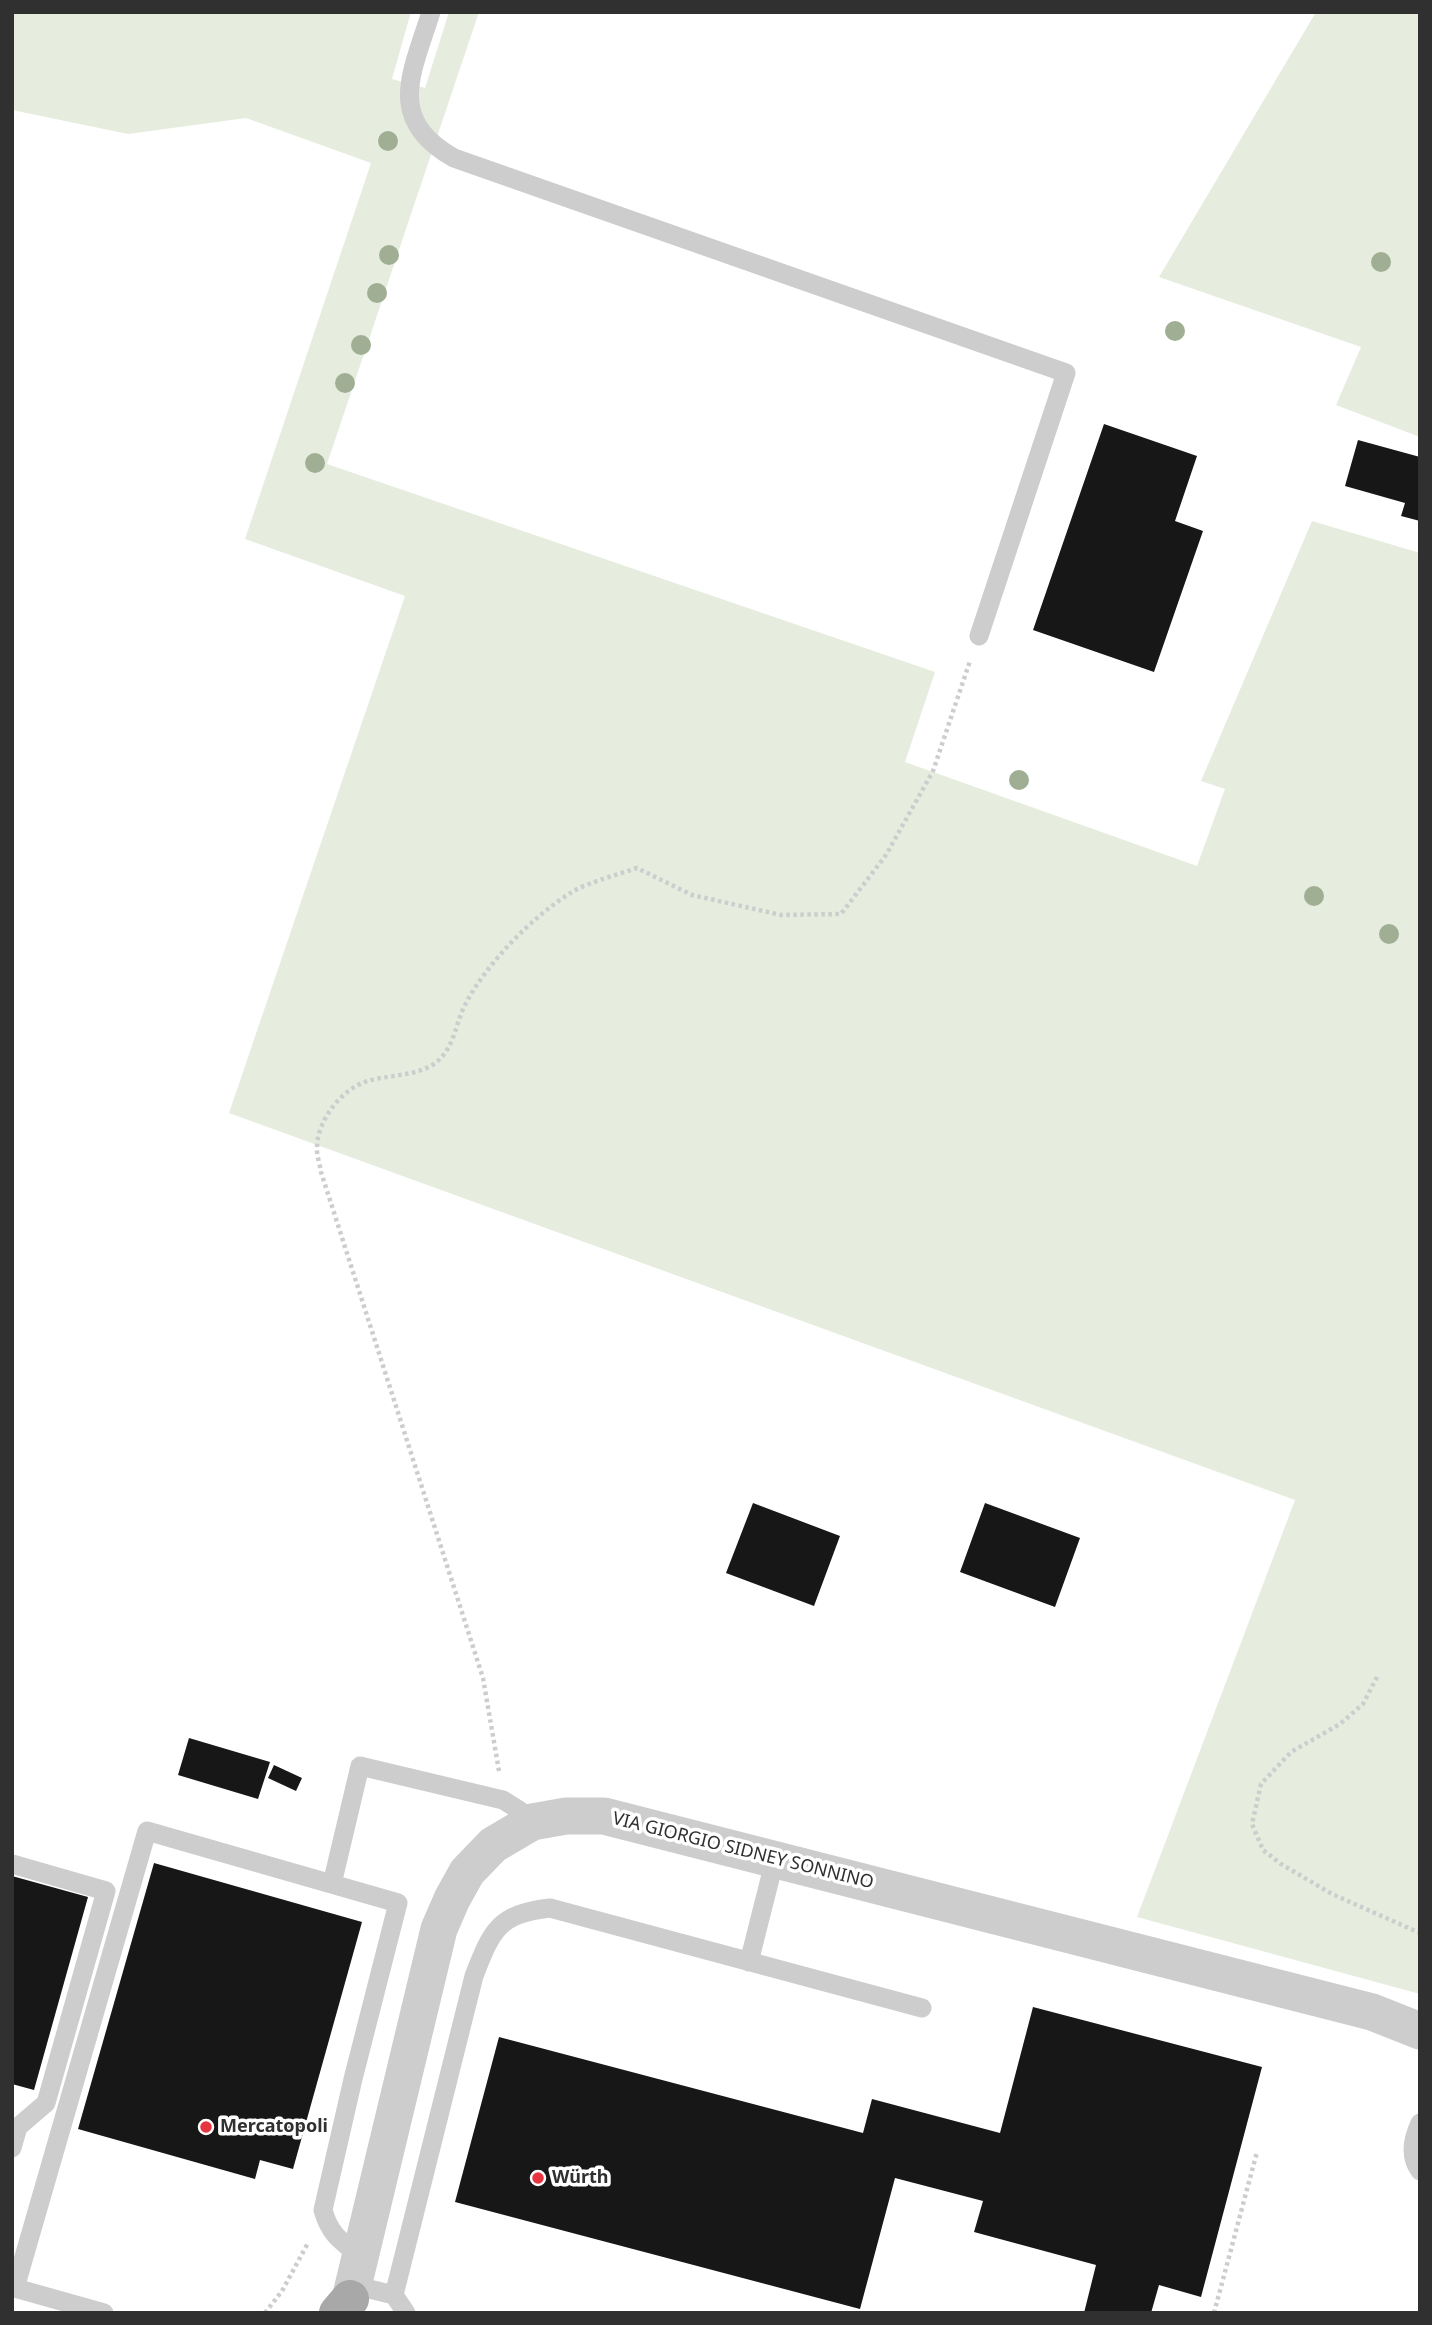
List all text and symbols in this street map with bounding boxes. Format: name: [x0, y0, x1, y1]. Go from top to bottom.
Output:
street label: VIA GIORGIO SIDNEY SONNINO: [610, 1808, 876, 1894]
place label: Mercatopoli: [220, 2116, 328, 2138]
marker: Mercatopoli: [198, 2119, 214, 2135]
place label: Würth: [552, 2167, 608, 2189]
marker: Würth: [530, 2170, 546, 2186]

